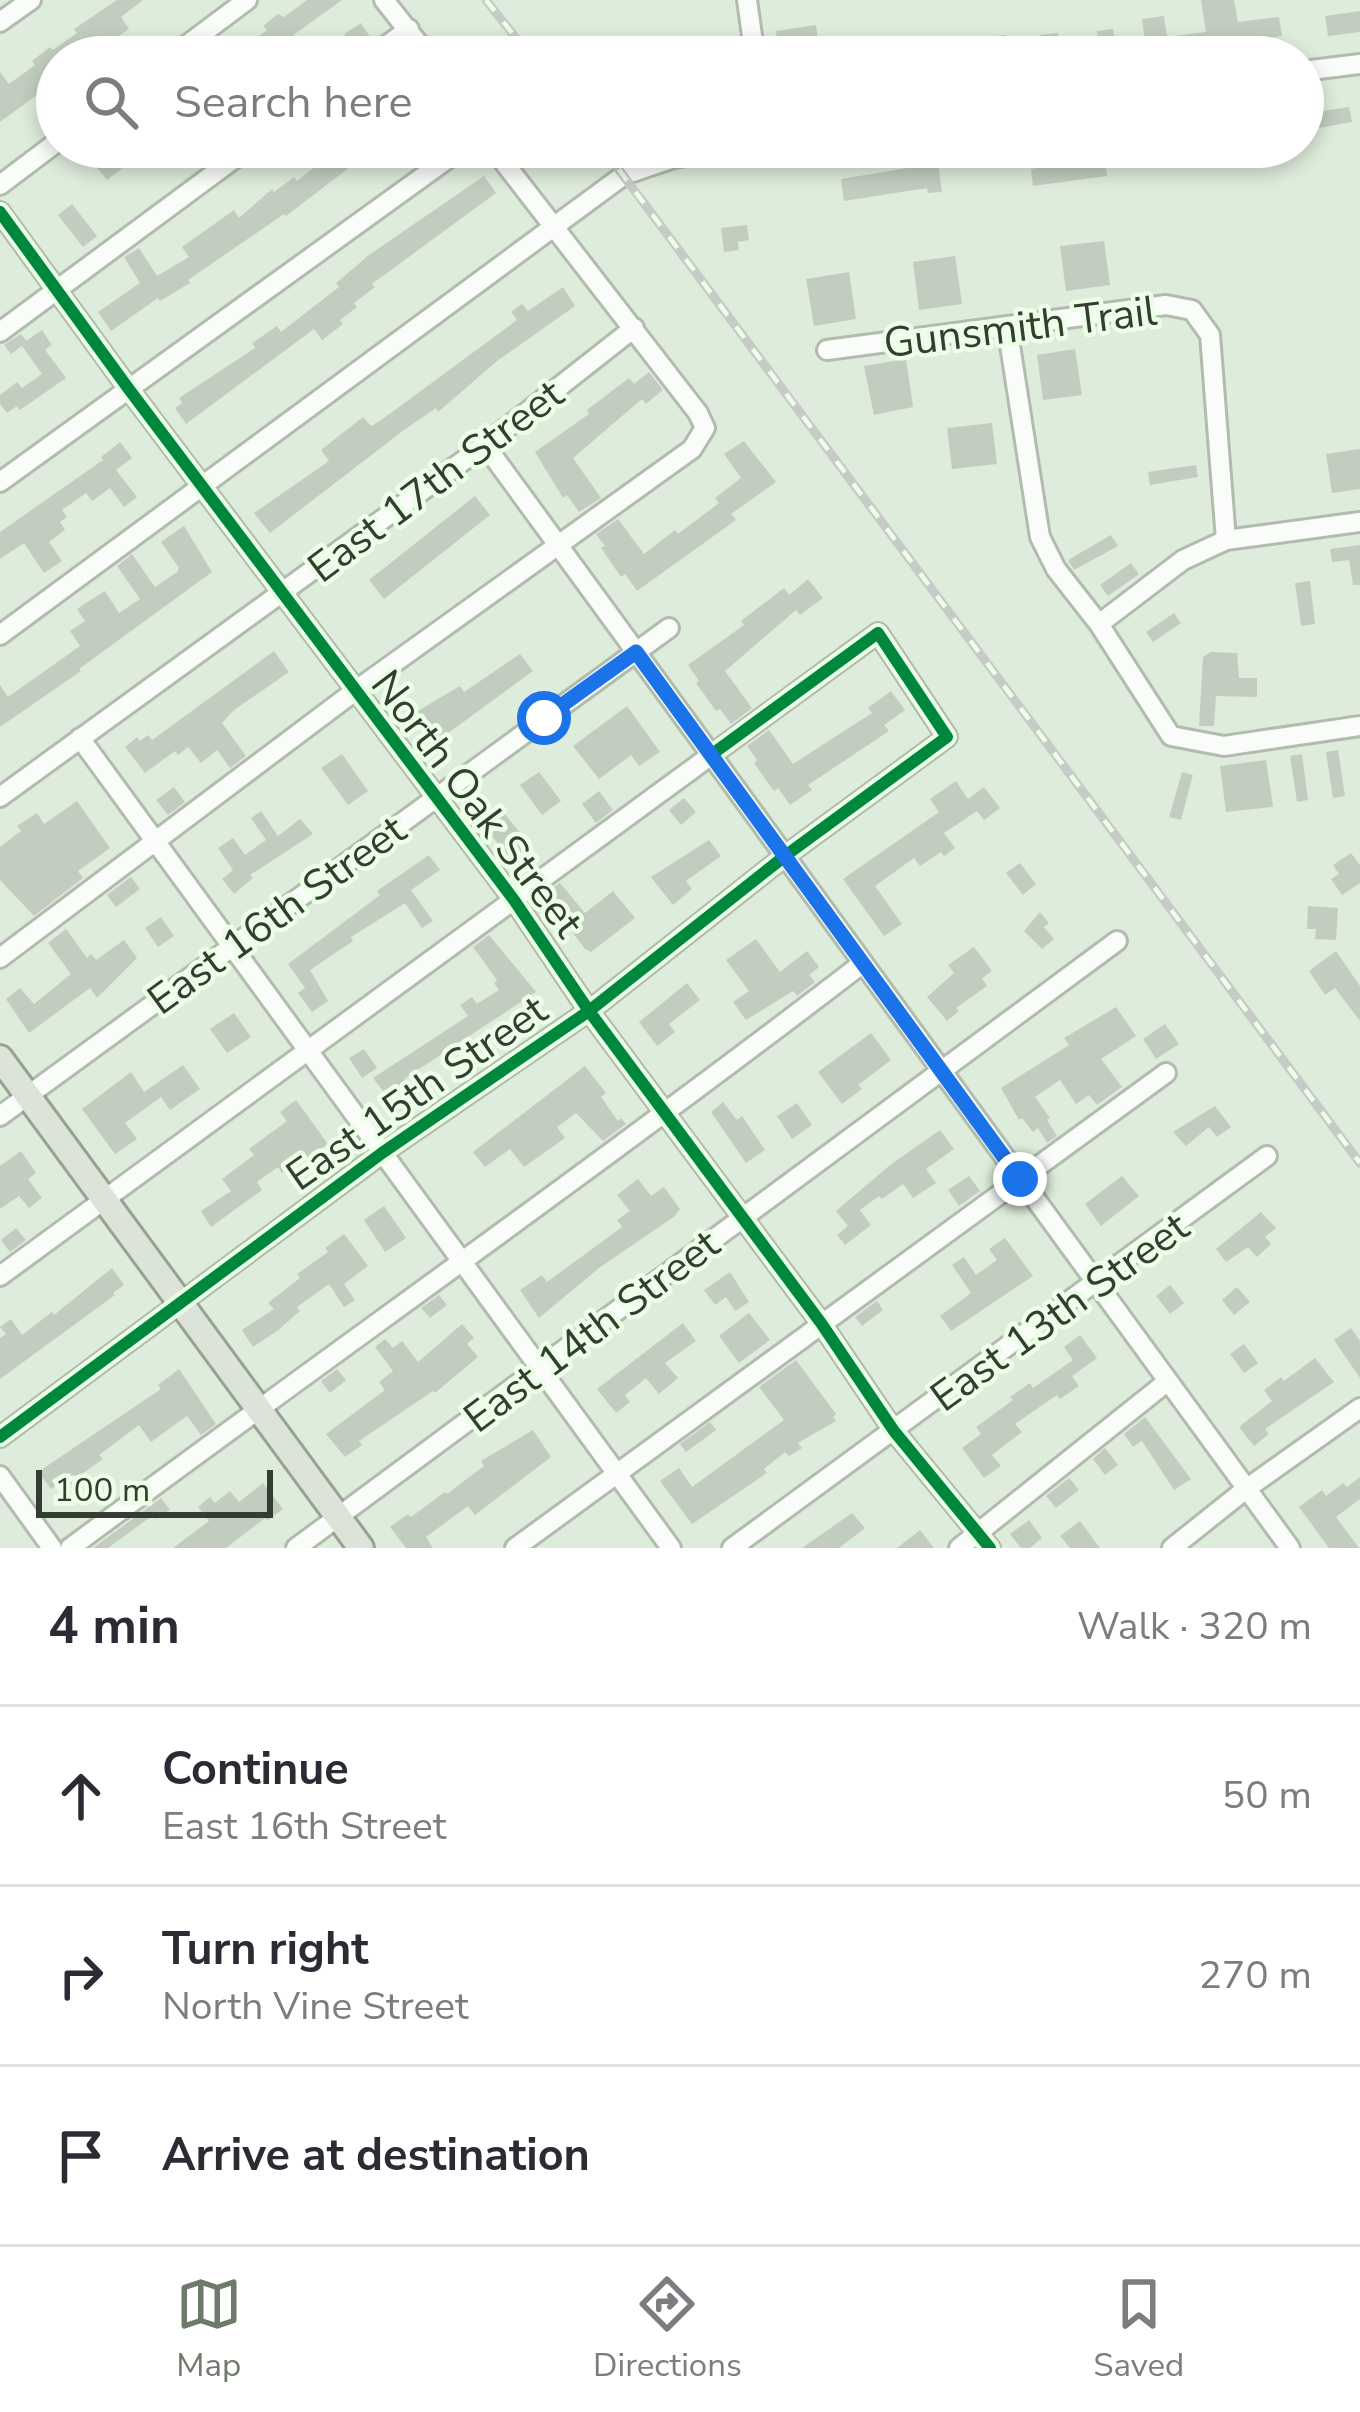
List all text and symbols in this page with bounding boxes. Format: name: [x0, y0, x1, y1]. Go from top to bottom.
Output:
search box: [36, 36, 1324, 168]
icon: search: [78, 69, 144, 135]
text: Search here: [174, 72, 413, 133]
street label: Gunsmith Trail: [880, 282, 1160, 373]
street label: East 17th Street: [296, 366, 576, 596]
street label: North Oak Street: [358, 659, 596, 949]
route start: [517, 691, 571, 745]
street label: East 16th Street: [136, 802, 418, 1028]
street label: East 15th Street: [275, 982, 559, 1204]
route end: [993, 1152, 1047, 1206]
street label: East 13th Street: [919, 1199, 1201, 1425]
street label: East 14th Street: [452, 1216, 732, 1446]
scale bar: [36, 1464, 273, 1517]
text: 100 m: [54, 1468, 150, 1513]
text: 4 min: [48, 1591, 180, 1661]
text: Walk · 320 m: [1077, 1600, 1312, 1653]
text: Continue: [162, 1739, 349, 1800]
icon: ahead: [48, 1763, 114, 1829]
text: 50 m: [1222, 1769, 1312, 1822]
text: East 16th Street: [162, 1800, 446, 1853]
text: Turn right: [162, 1919, 369, 1980]
icon: right: [48, 1943, 114, 2009]
text: 270 m: [1198, 1949, 1312, 2002]
text: North Vine Street: [162, 1980, 469, 2033]
icon: arrive: [48, 2123, 114, 2189]
text: Arrive at destination: [162, 2125, 590, 2186]
tab: Map: [176, 2271, 242, 2388]
tab: Directions: [593, 2271, 742, 2388]
tab: Saved: [1093, 2271, 1184, 2388]

